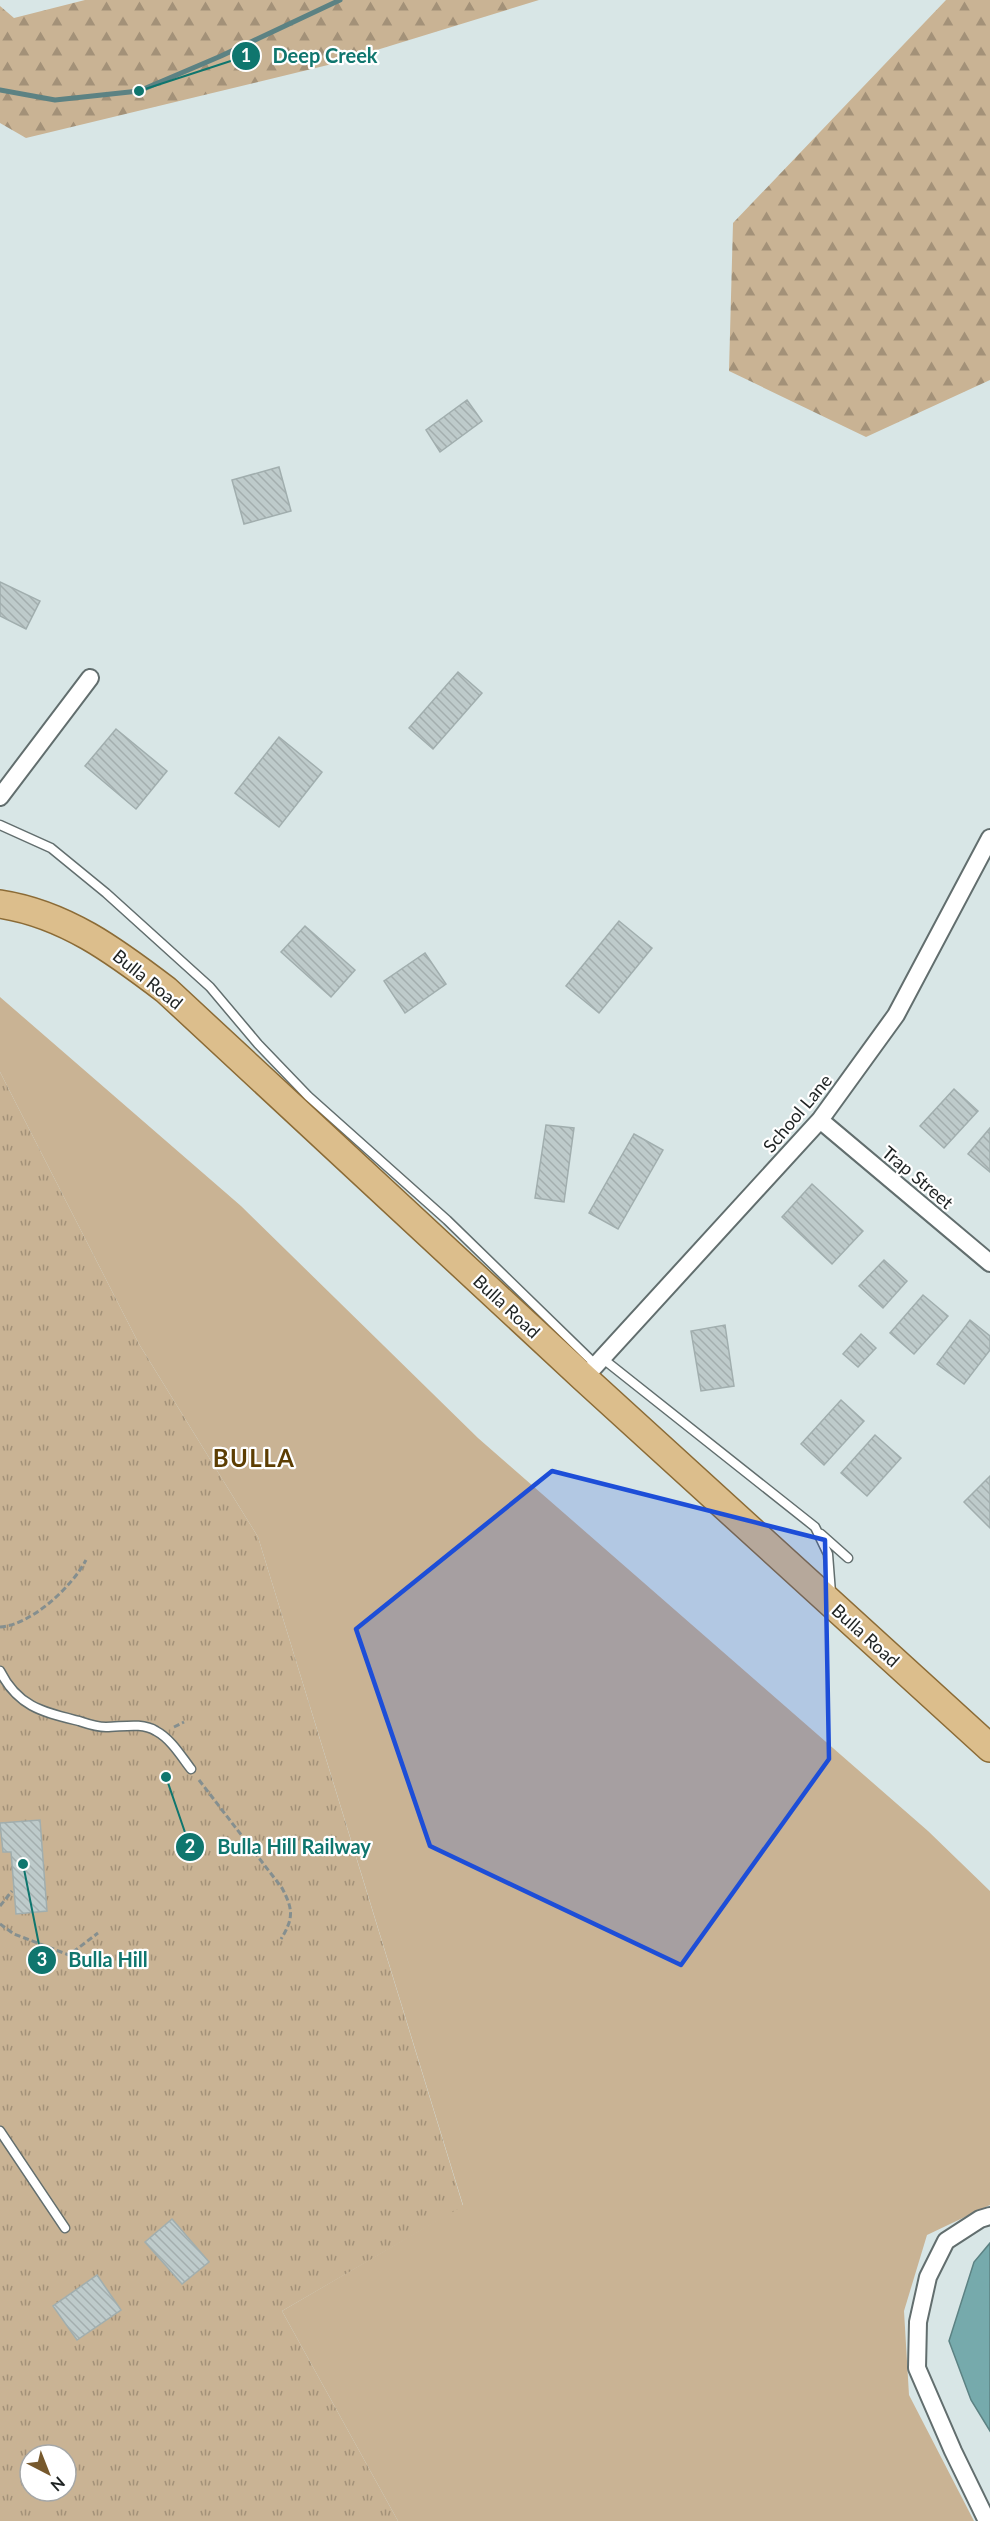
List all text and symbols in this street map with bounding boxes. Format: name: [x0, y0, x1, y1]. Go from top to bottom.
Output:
callout: Deep Creek: [231, 37, 390, 75]
text: Deep Creek: [272, 43, 378, 67]
text: 1: [241, 44, 251, 66]
street label: Bulla Road: [109, 944, 187, 1014]
street label: School Lane: [758, 1069, 836, 1157]
street label: Trap Street: [878, 1141, 958, 1213]
street label: Bulla Road: [469, 1269, 545, 1343]
district label: BULLA: [213, 1443, 295, 1472]
street label: Bulla Road: [828, 1599, 904, 1671]
callout: Bulla Hill Railway: [175, 1828, 383, 1866]
text: Bulla Hill Railway: [217, 1834, 371, 1858]
text: 2: [185, 1835, 195, 1857]
callout: Bulla Hill: [27, 1941, 160, 1979]
text: Bulla Hill: [68, 1947, 148, 1971]
text: 3: [37, 1948, 47, 1970]
north arrow: [18, 2443, 78, 2503]
text: N: [47, 2473, 69, 2496]

